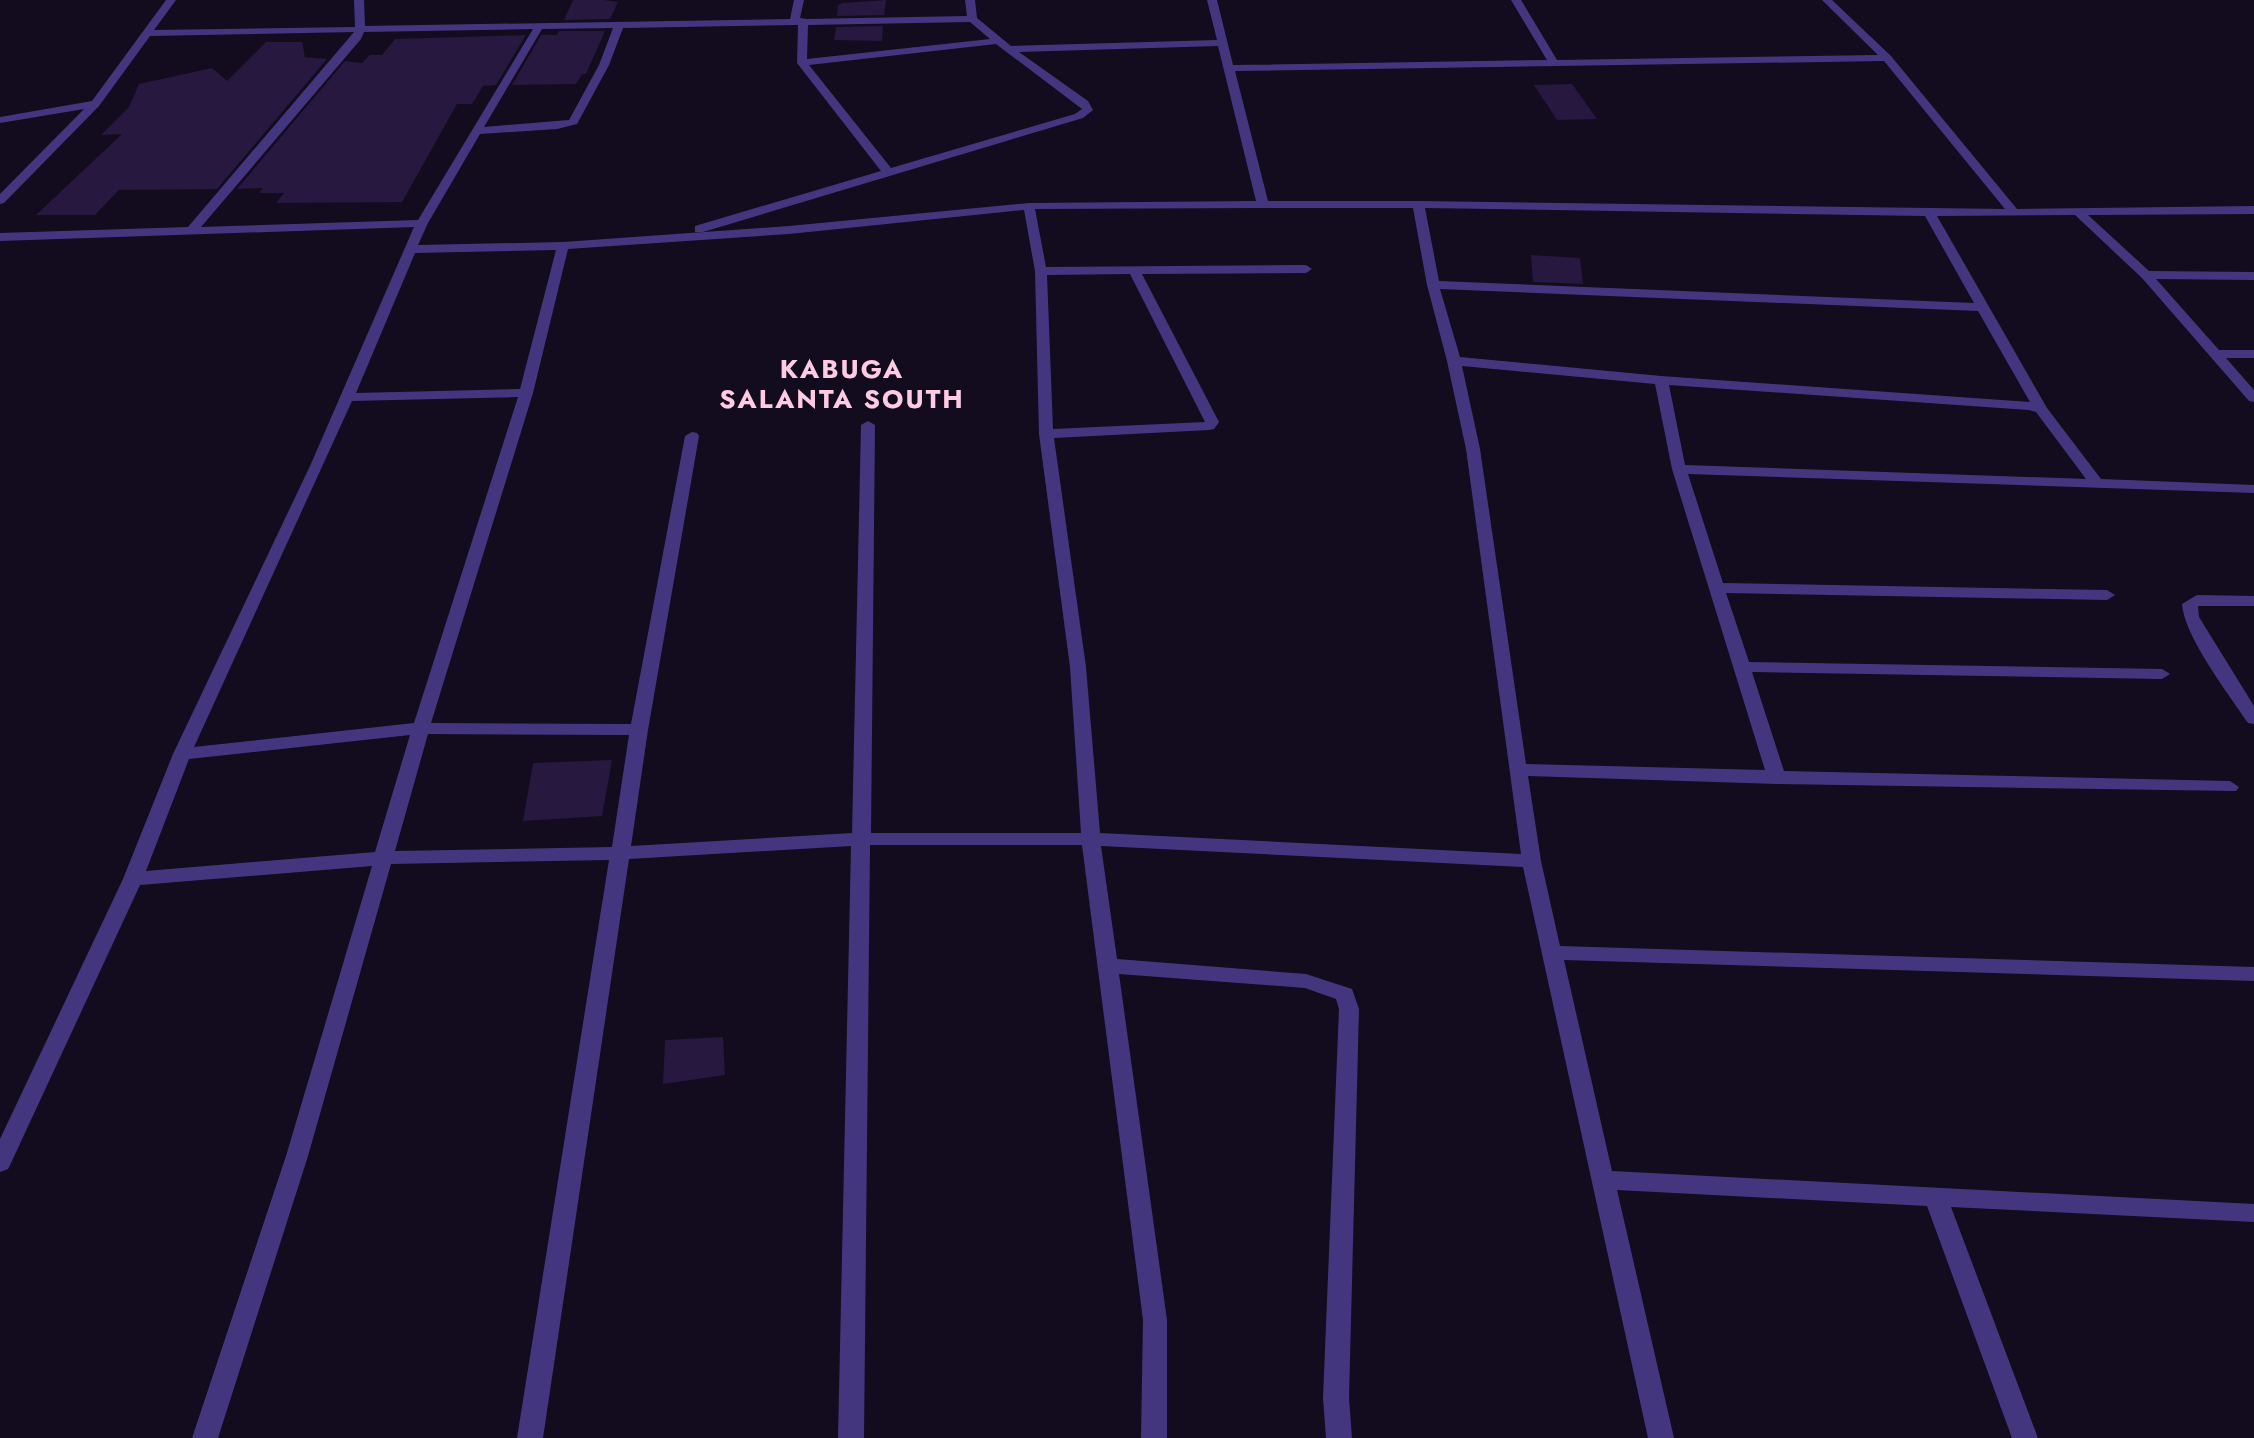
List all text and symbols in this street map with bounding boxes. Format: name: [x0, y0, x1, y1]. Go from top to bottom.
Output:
district label: KABUGA SALANTA SOUTH: [719, 350, 965, 418]

